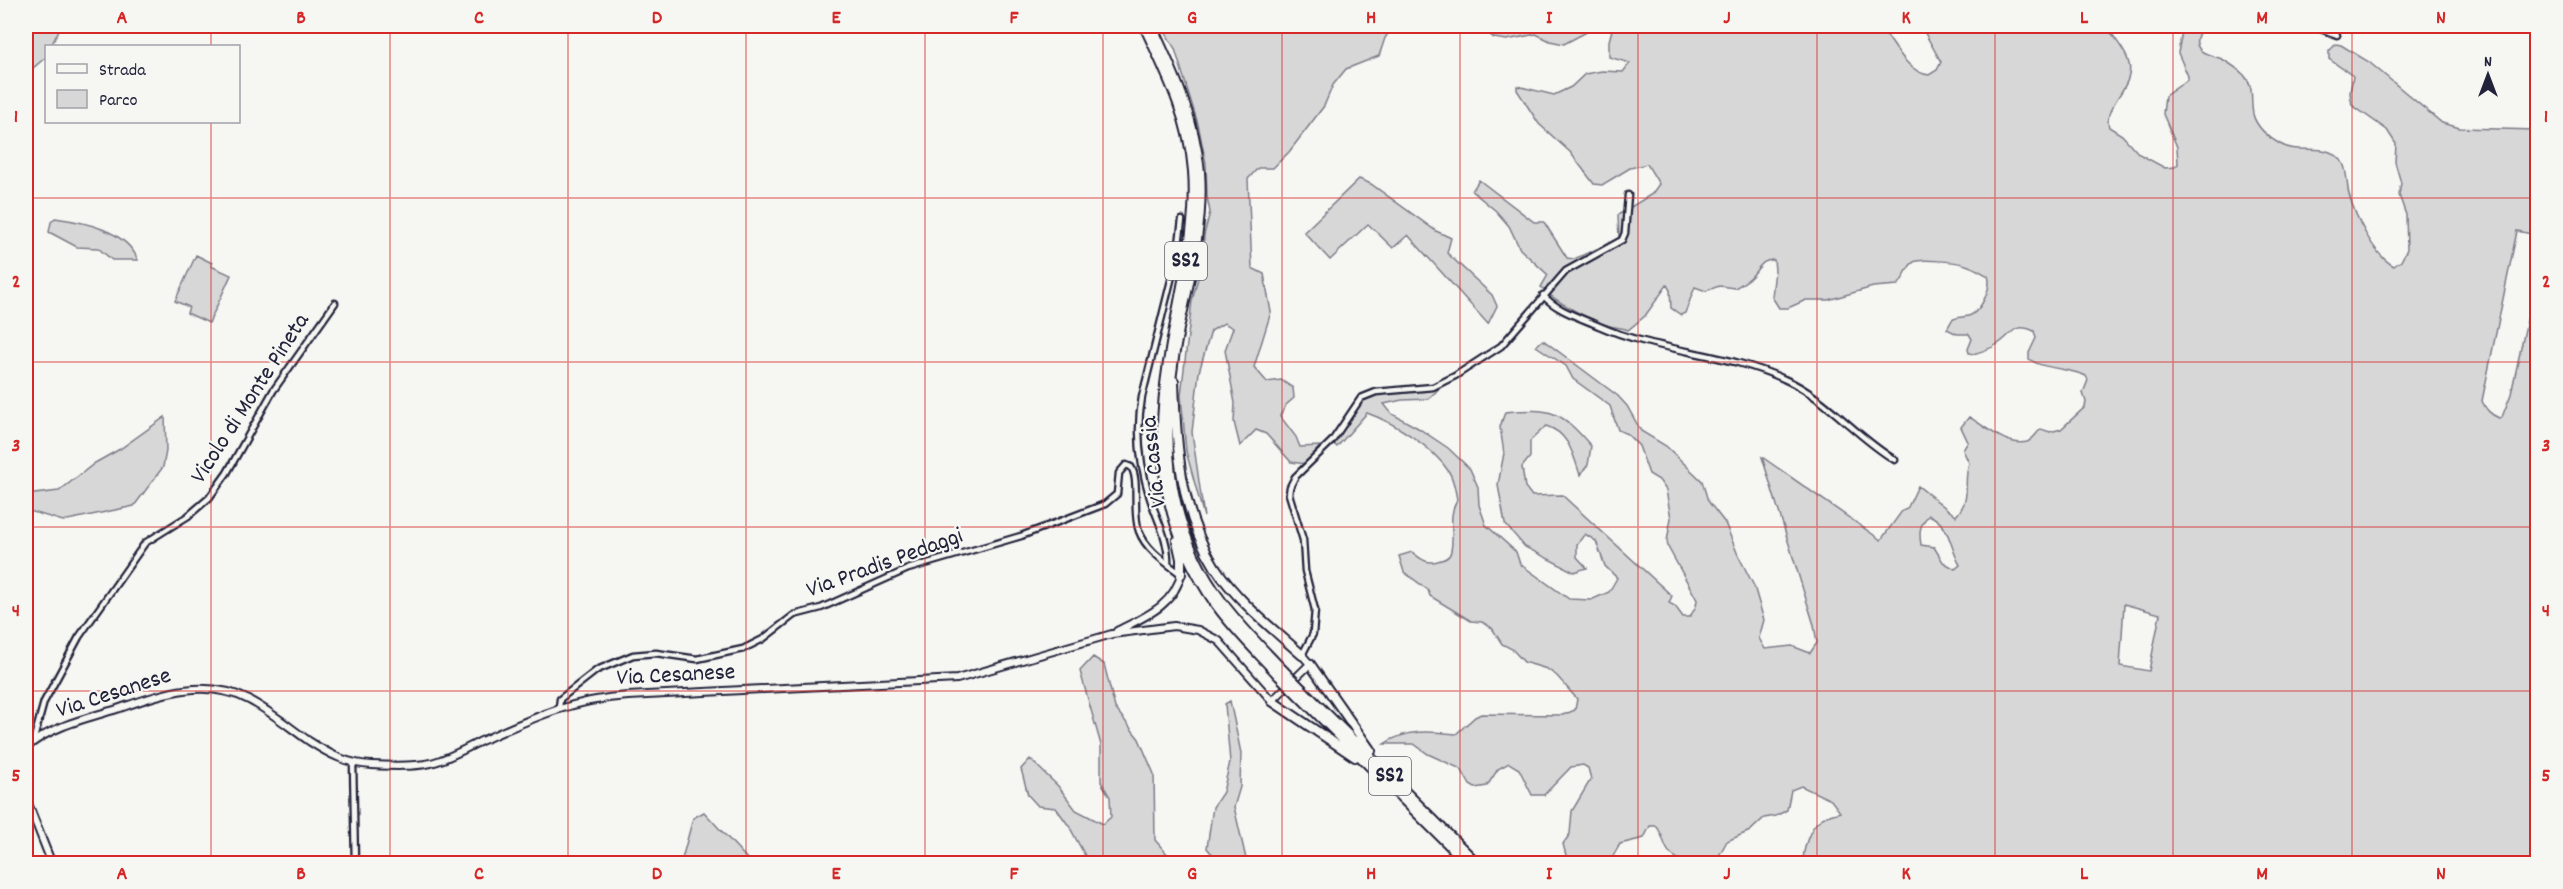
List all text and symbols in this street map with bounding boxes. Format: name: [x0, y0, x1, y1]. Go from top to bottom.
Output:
text: A: [117, 5, 128, 33]
text: B: [296, 5, 306, 33]
text: C: [474, 5, 484, 33]
text: D: [652, 5, 663, 33]
text: E: [831, 5, 841, 33]
text: F: [1010, 5, 1020, 33]
text: G: [1187, 5, 1197, 33]
text: H: [1366, 5, 1376, 33]
text: I: [1546, 5, 1553, 33]
text: J: [1723, 5, 1731, 33]
text: K: [1901, 5, 1911, 33]
text: L: [2080, 5, 2089, 33]
text: M: [2256, 5, 2268, 33]
text: N: [2436, 5, 2446, 33]
legend: [45, 45, 240, 123]
north arrow: [2458, 45, 2518, 105]
text: N: [2484, 51, 2492, 74]
text: Strada: [99, 59, 146, 84]
text: Parco: [99, 89, 138, 114]
text: 1: [14, 104, 18, 132]
text: 1: [2544, 104, 2548, 132]
road number: SS2: [1165, 242, 1207, 280]
text: 2: [12, 269, 20, 297]
text: 2: [2542, 269, 2550, 297]
street label: Vicolo di Monte Pineta: [183, 306, 319, 491]
street label: Via Cassia: [1133, 414, 1177, 509]
text: 3: [12, 433, 20, 461]
text: 3: [2542, 433, 2550, 461]
street label: Via Pradis Pedaggi: [802, 520, 968, 608]
text: 4: [12, 598, 20, 626]
text: 4: [2542, 598, 2550, 626]
street label: Via Cesanese: [616, 656, 736, 696]
street label: Via Cesanese: [52, 659, 176, 729]
road number: SS2: [1369, 757, 1411, 795]
text: 5: [11, 763, 21, 791]
text: 5: [2541, 763, 2551, 791]
text: A: [117, 861, 128, 889]
text: B: [296, 861, 306, 889]
text: C: [474, 861, 484, 889]
text: D: [652, 861, 663, 889]
text: E: [831, 861, 841, 889]
text: F: [1010, 861, 1020, 889]
text: G: [1187, 861, 1197, 889]
text: H: [1366, 861, 1376, 889]
text: I: [1546, 861, 1553, 889]
text: J: [1723, 861, 1731, 889]
text: K: [1901, 861, 1911, 889]
text: L: [2080, 861, 2089, 889]
text: M: [2256, 861, 2268, 889]
text: N: [2436, 861, 2446, 889]

